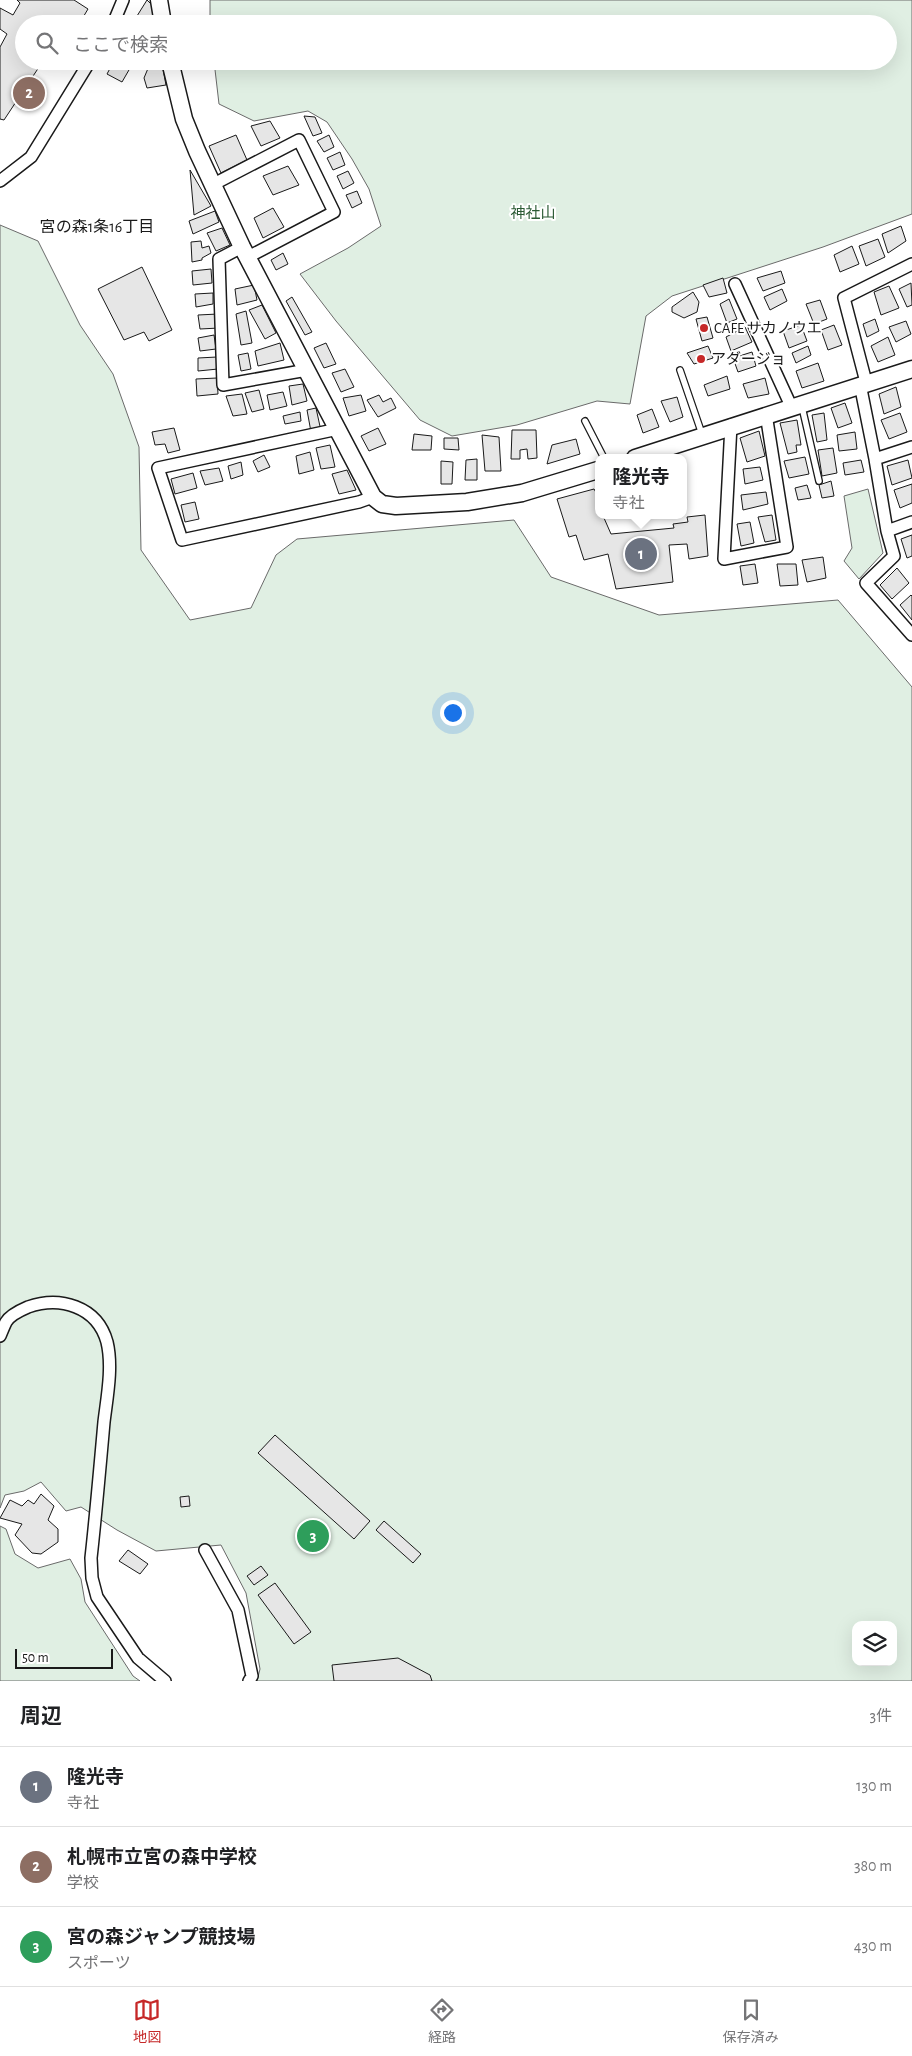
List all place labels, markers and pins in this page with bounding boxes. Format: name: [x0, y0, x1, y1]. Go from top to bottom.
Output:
pin: 2: [13, 74, 45, 112]
place label: CAFE サカノウエ: [714, 321, 822, 336]
marker: CAFE サカノウエ: [698, 322, 710, 334]
place label: アダージョ: [711, 351, 786, 367]
marker: アダージョ: [695, 353, 707, 365]
pin: 1: [625, 535, 657, 573]
pin: 3: [297, 1517, 329, 1555]

